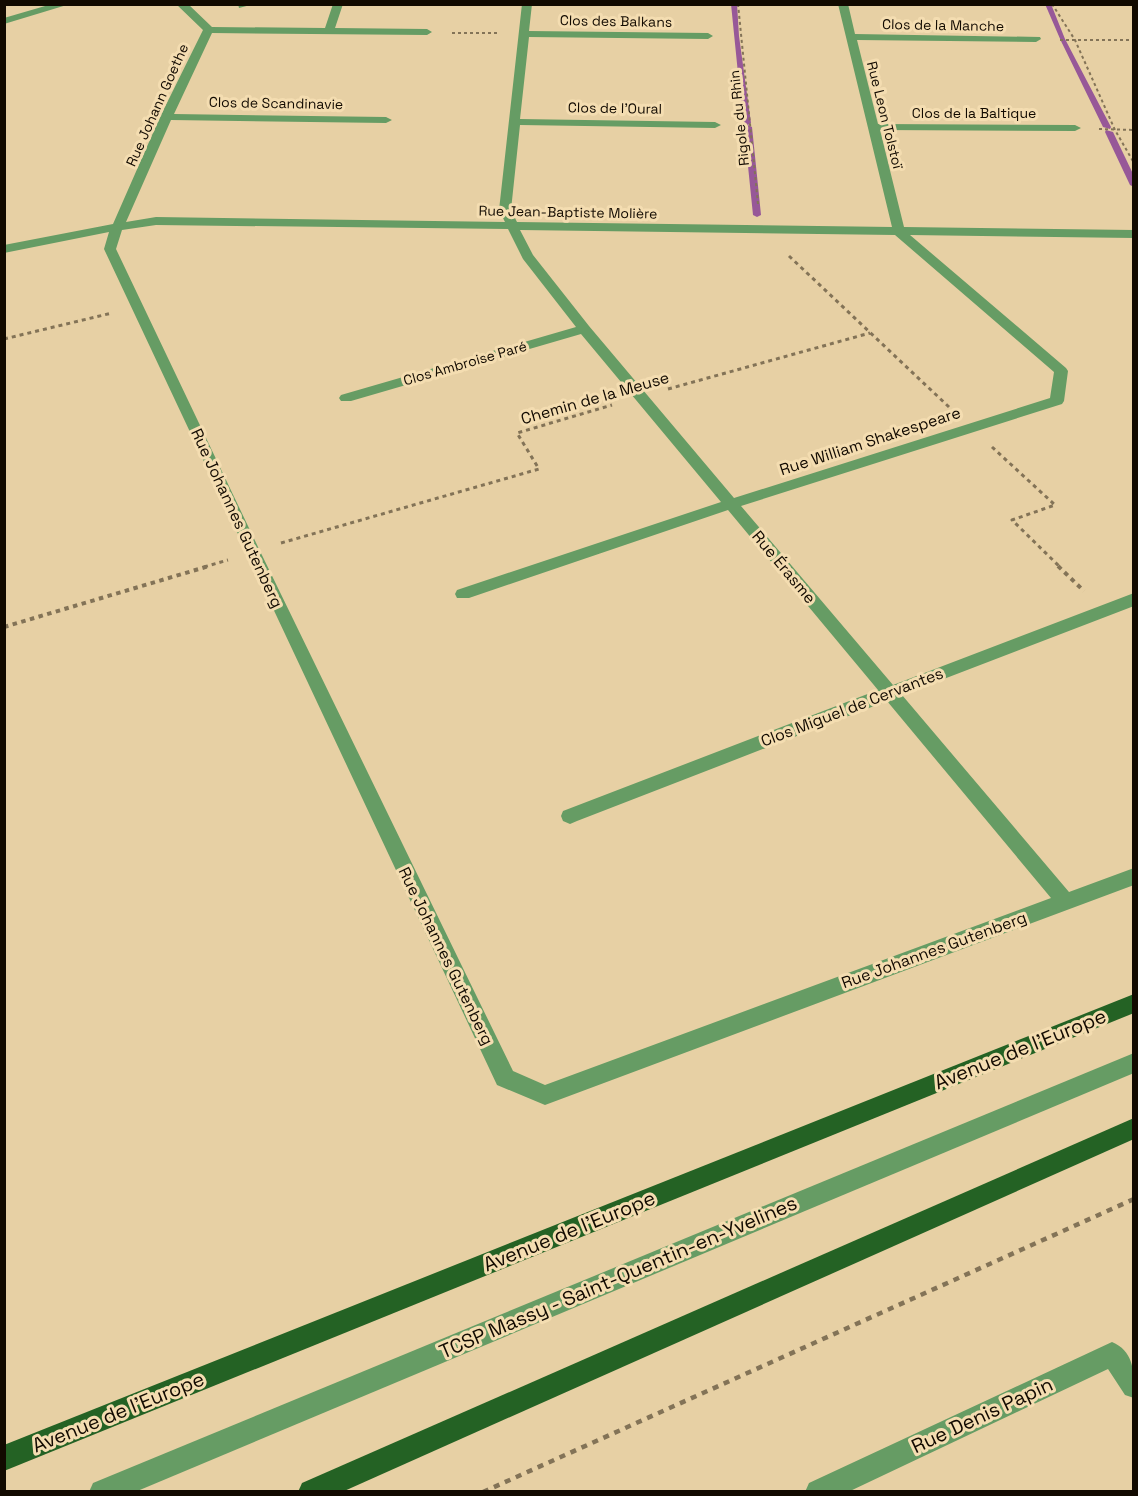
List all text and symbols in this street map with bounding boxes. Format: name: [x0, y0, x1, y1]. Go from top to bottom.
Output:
street label: Clos des Balkans: [560, 11, 672, 31]
street label: Clos de la Manche: [882, 15, 1004, 35]
street label: Rue Johann Goethe: [122, 41, 192, 169]
street label: Rue Leon Tolstoï: [863, 59, 907, 171]
street label: Rigole du Rhin: [725, 69, 753, 167]
street label: Clos de Scandinavie: [209, 93, 343, 113]
street label: Clos de l'Oural: [568, 98, 662, 118]
street label: Clos de la Baltique: [912, 104, 1036, 122]
street label: Rue Jean-Baptiste Molière: [478, 201, 658, 223]
street label: Clos Ambroise Paré: [401, 337, 529, 389]
street label: Chemin de la Meuse: [518, 367, 672, 429]
street label: Rue William Shakespeare: [777, 402, 963, 480]
street label: Rue Johannes Gutenberg: [186, 425, 288, 611]
street label: Rue Érasme: [747, 526, 821, 608]
street label: Clos Miguel de Cervantes: [758, 662, 946, 752]
street label: Rue Johannes Gutenberg: [394, 864, 498, 1048]
street label: Rue Johannes Gutenberg: [839, 907, 1029, 993]
street label: Avenue de l'Europe: [930, 1003, 1110, 1095]
street label: Avenue de l'Europe: [479, 1185, 659, 1277]
street label: TCSP Massy - Saint-Quentin-en-Yvelines: [435, 1190, 801, 1364]
street label: Avenue de l'Europe: [28, 1366, 208, 1458]
street label: Rue Denis Papin: [907, 1371, 1057, 1459]

